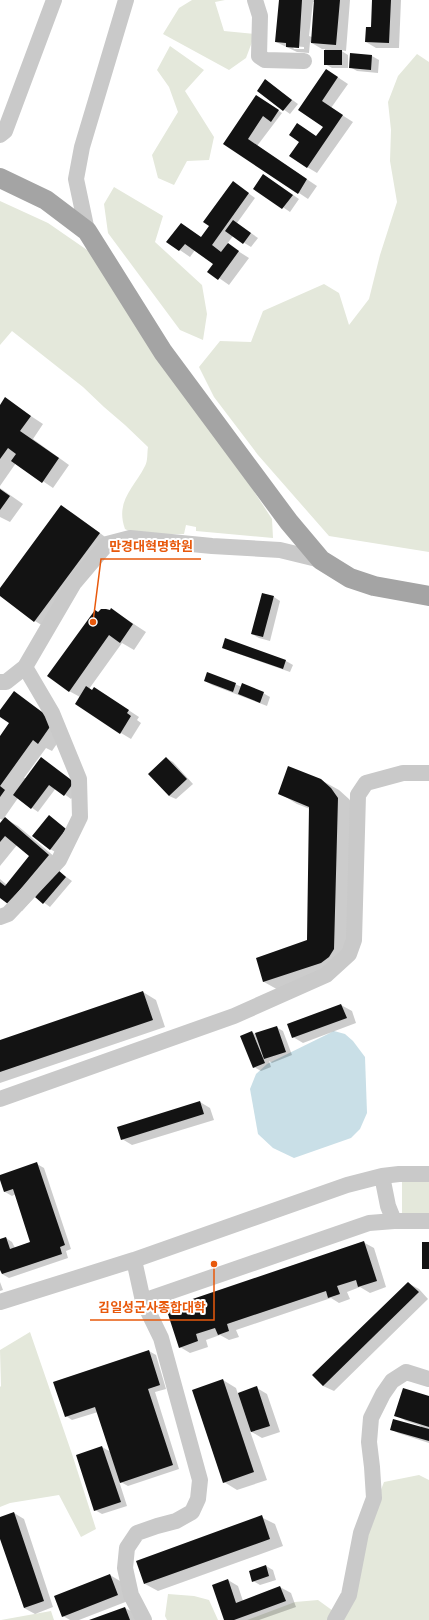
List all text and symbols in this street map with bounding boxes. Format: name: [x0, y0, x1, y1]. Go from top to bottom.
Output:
callout: 만경대혁명학원: [101, 534, 201, 559]
text: 만경대혁명학원: [109, 538, 193, 554]
callout: 김일성군사종합대학: [90, 1295, 214, 1320]
text: 김일성군사종합대학: [98, 1299, 206, 1315]

